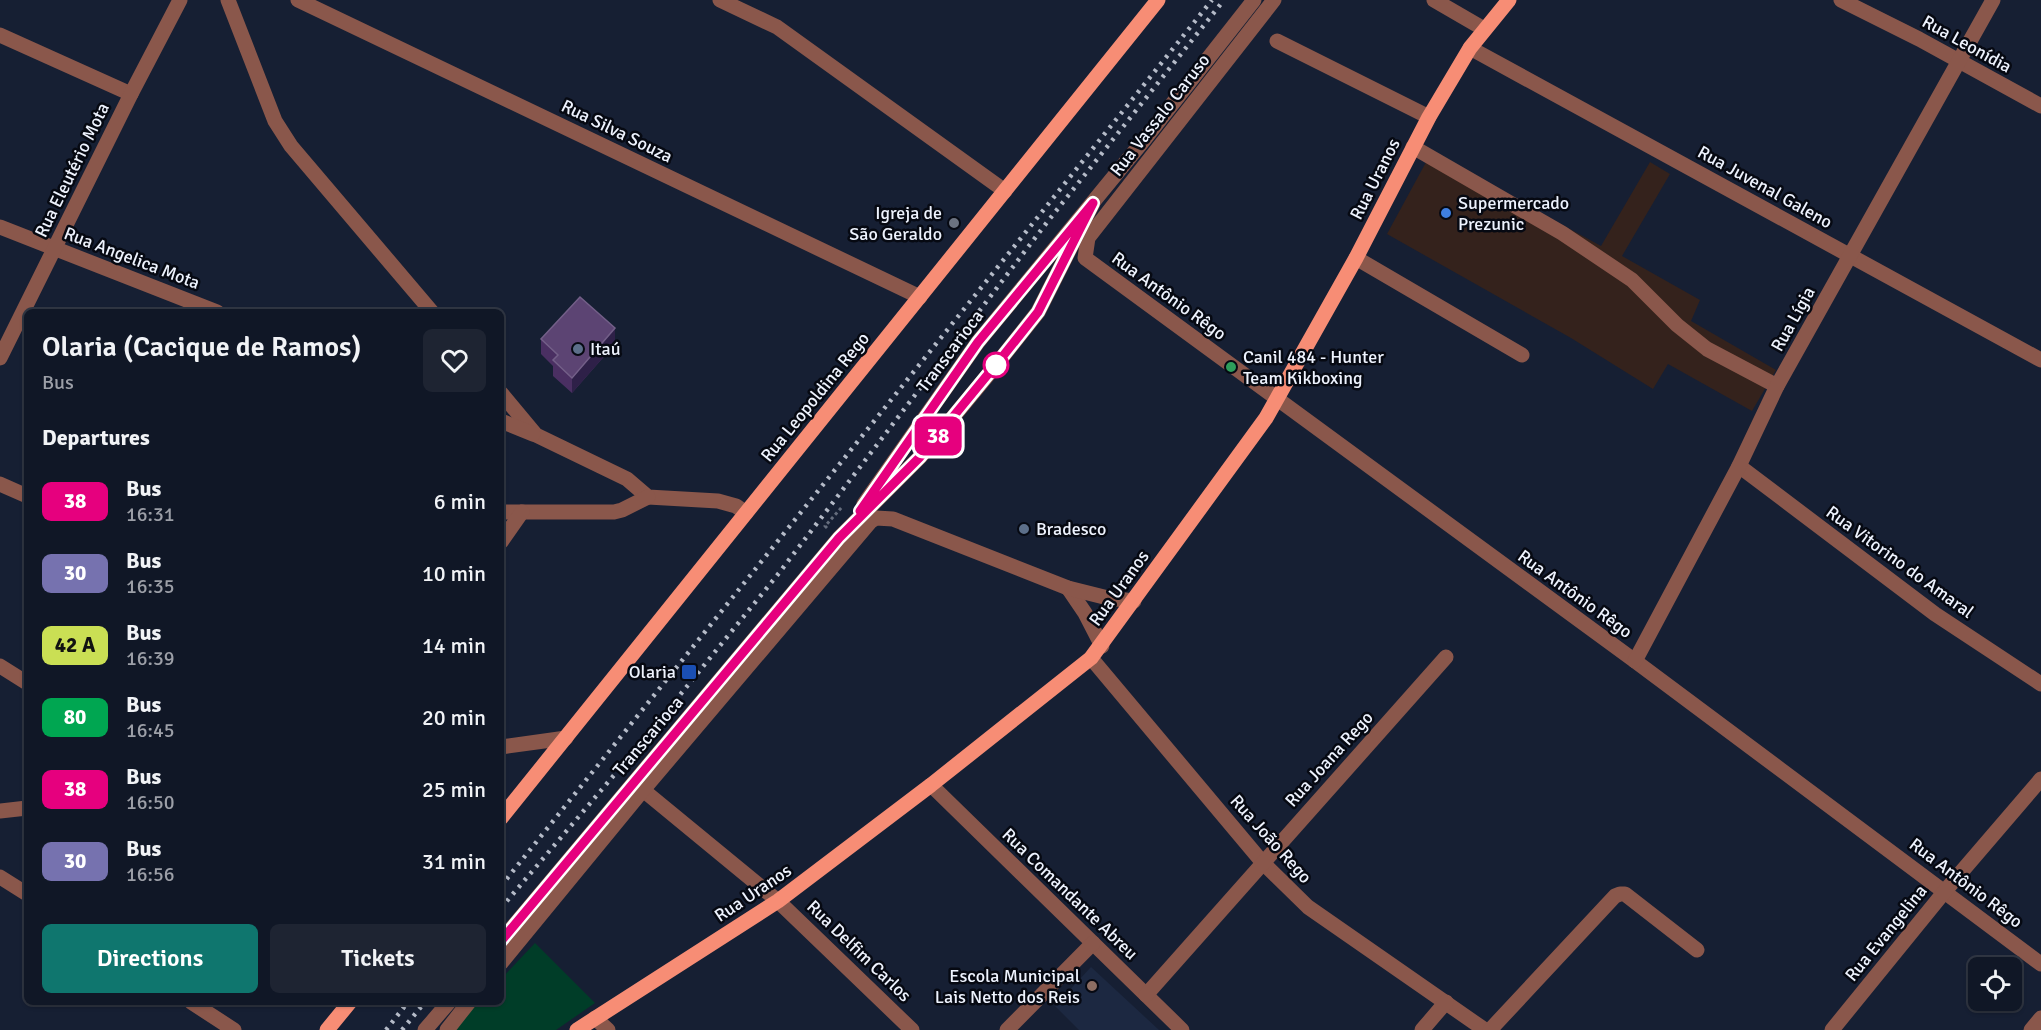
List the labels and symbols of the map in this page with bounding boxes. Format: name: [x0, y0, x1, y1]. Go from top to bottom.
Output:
street label: Rua Leonídia: [1918, 10, 2016, 78]
street label: Rua Vassalo Caruso: [1105, 50, 1215, 180]
street label: Rua Silva Souza: [558, 95, 676, 167]
street label: Rua Eleutério Mota: [30, 99, 114, 241]
street label: Rua Uranos: [1345, 135, 1405, 223]
street label: Rua Juvenal Galeno: [1694, 141, 1836, 233]
place label: Supermercado Prezunic: [1458, 192, 1569, 235]
place label: Igreja de São Geraldo: [849, 202, 942, 245]
marker: Supermercado Prezunic: [1439, 206, 1453, 220]
marker: Igreja de São Geraldo: [947, 216, 961, 230]
street label: Rua Angelica Mota: [61, 222, 203, 294]
street label: Rua Antônio Rêgo: [1107, 247, 1231, 345]
street label: Rua Lígia: [1766, 283, 1820, 355]
street label: Transcarioca: [912, 305, 988, 397]
street label: Rua Leopoldina Rego: [756, 328, 874, 466]
place label: Itaú: [590, 338, 621, 360]
marker: Itaú: [571, 342, 585, 356]
place label: Canil 484 - Hunter Team Kikboxing: [1243, 346, 1384, 389]
unlabelled marker: [983, 352, 1009, 378]
marker: Canil 484 - Hunter Team Kikboxing: [1224, 360, 1238, 374]
line badge: 38: [911, 416, 965, 456]
street label: Rua Vitorino do Amaral: [1822, 501, 1978, 623]
place label: Bradesco: [1036, 518, 1106, 540]
marker: Bradesco: [1017, 522, 1031, 536]
street label: Rua Antônio Rêgo: [1513, 545, 1637, 643]
street label: Rua Uranos: [1084, 546, 1154, 630]
place label: Olaria: [629, 661, 676, 683]
marker: Olaria: [680, 663, 698, 681]
street label: Transcarioca: [608, 692, 688, 780]
street label: Rua Joana Rego: [1280, 707, 1378, 811]
street label: Rua João Rego: [1225, 790, 1317, 888]
street label: Rua Comandante Abreu: [998, 824, 1142, 964]
street label: Rua Antônio Rêgo: [1905, 833, 2027, 933]
street label: Rua Uranos: [710, 859, 796, 927]
street label: Rua Evangelina: [1840, 880, 1932, 986]
street label: Rua Delfim Carlos: [802, 896, 916, 1007]
place label: Escola Municipal Lais Netto dos Reis: [935, 965, 1080, 1008]
marker: Escola Municipal Lais Netto dos Reis: [1085, 979, 1099, 993]

